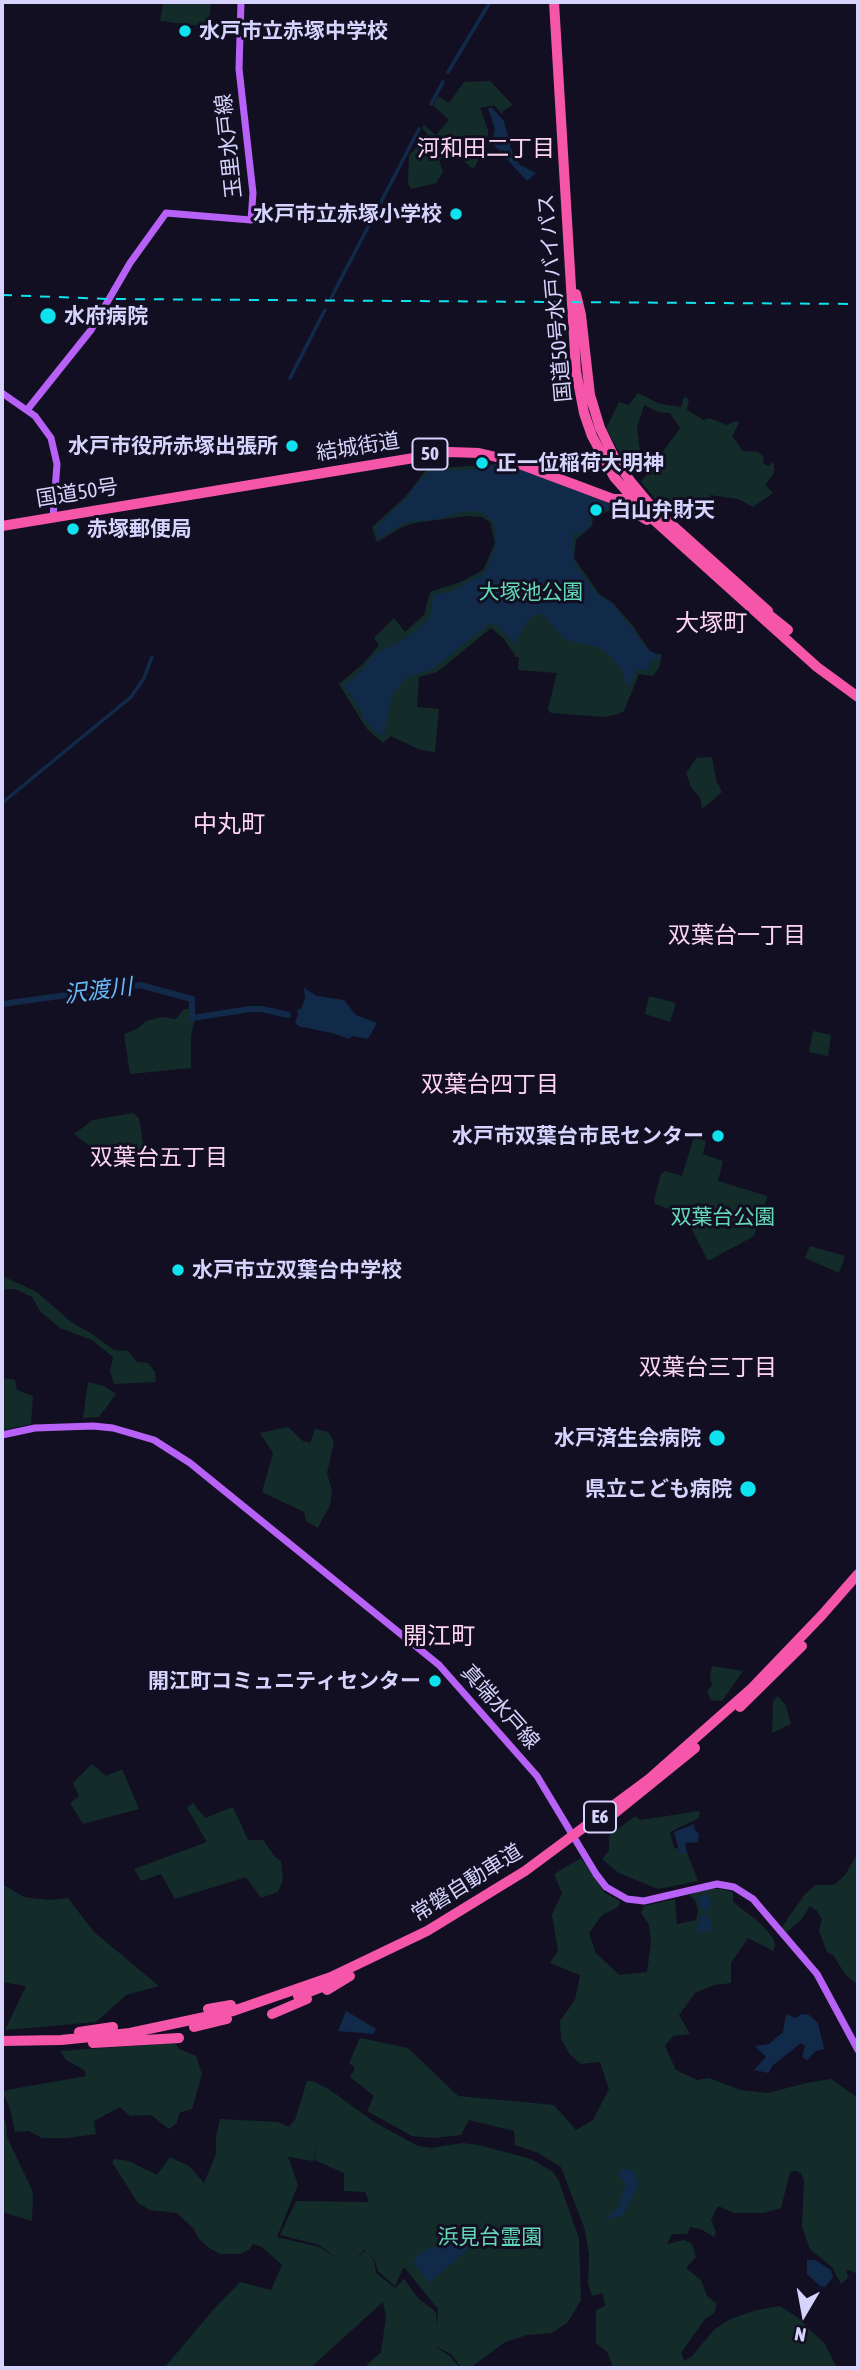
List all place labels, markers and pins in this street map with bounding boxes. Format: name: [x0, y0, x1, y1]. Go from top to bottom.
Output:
place label: 水戸市立赤塚中学校: [199, 18, 388, 44]
marker: 水戸市立赤塚中学校: [177, 23, 193, 39]
place label: 水戸市立赤塚小学校: [253, 201, 442, 227]
marker: 水戸市立赤塚小学校: [448, 206, 464, 222]
place label: 水府病院: [64, 303, 148, 329]
marker: 水府病院: [38, 306, 58, 326]
place label: 水戸市役所赤塚出張所: [68, 433, 278, 459]
marker: 水戸市役所赤塚出張所: [284, 438, 300, 454]
place label: 正一位稲荷大明神: [496, 450, 664, 476]
marker: 正一位稲荷大明神: [474, 455, 490, 471]
place label: 白山弁財天: [610, 497, 715, 523]
marker: 白山弁財天: [588, 502, 604, 518]
place label: 赤塚郵便局: [87, 516, 192, 542]
marker: 赤塚郵便局: [65, 521, 81, 537]
place label: 水戸市双葉台市民センター: [452, 1123, 704, 1149]
marker: 水戸市双葉台市民センター: [710, 1128, 726, 1144]
place label: 水戸市立双葉台中学校: [192, 1257, 402, 1283]
marker: 水戸市立双葉台中学校: [170, 1262, 186, 1278]
place label: 水戸済生会病院: [554, 1425, 701, 1451]
marker: 水戸済生会病院: [707, 1428, 727, 1448]
place label: 県立こども病院: [585, 1476, 732, 1502]
marker: 県立こども病院: [738, 1479, 758, 1499]
place label: 開江町コミュニティセンター: [148, 1668, 421, 1694]
marker: 開江町コミュニティセンター: [427, 1673, 443, 1689]

